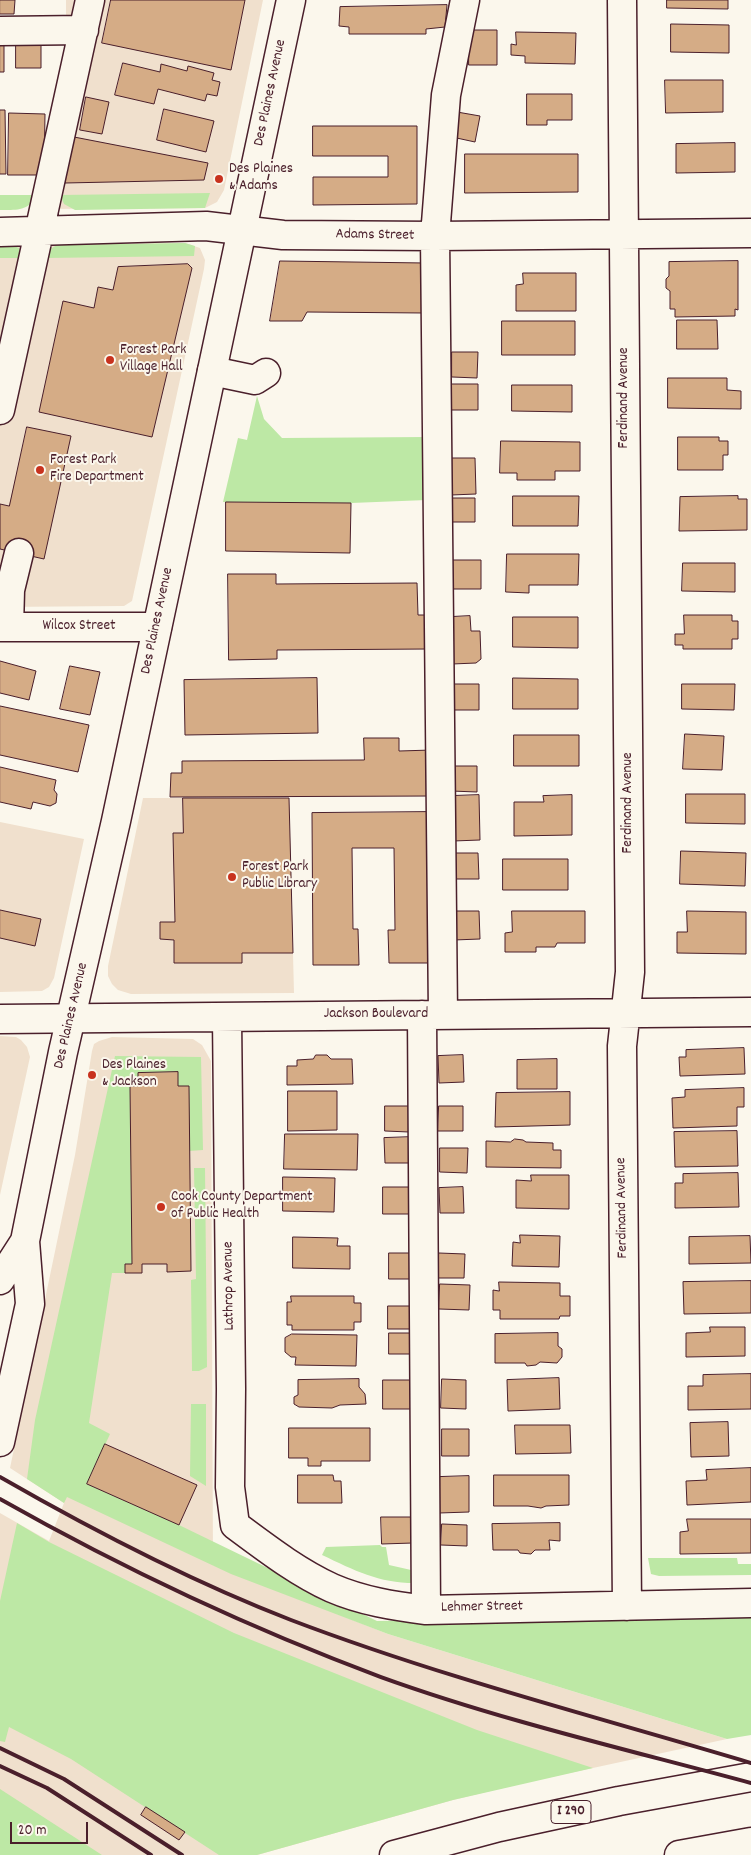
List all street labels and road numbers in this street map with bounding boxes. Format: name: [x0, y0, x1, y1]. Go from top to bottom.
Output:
street label: Des Plaines Avenue: [251, 38, 291, 148]
street label: Adams Street: [335, 226, 415, 246]
street label: Ferdinand Avenue: [616, 347, 634, 449]
street label: Des Plaines Avenue: [138, 566, 178, 676]
street label: Wilcox Street: [42, 618, 116, 636]
street label: Ferdinand Avenue: [620, 752, 638, 854]
street label: Des Plaines Avenue: [51, 961, 93, 1071]
street label: Jackson Boulevard: [324, 1006, 428, 1024]
street label: Ferdinand Avenue: [613, 1157, 633, 1259]
street label: Lathrop Avenue: [220, 1241, 240, 1331]
street label: Lehmer Street: [441, 1598, 523, 1618]
road number: I 290: [551, 1800, 591, 1824]

